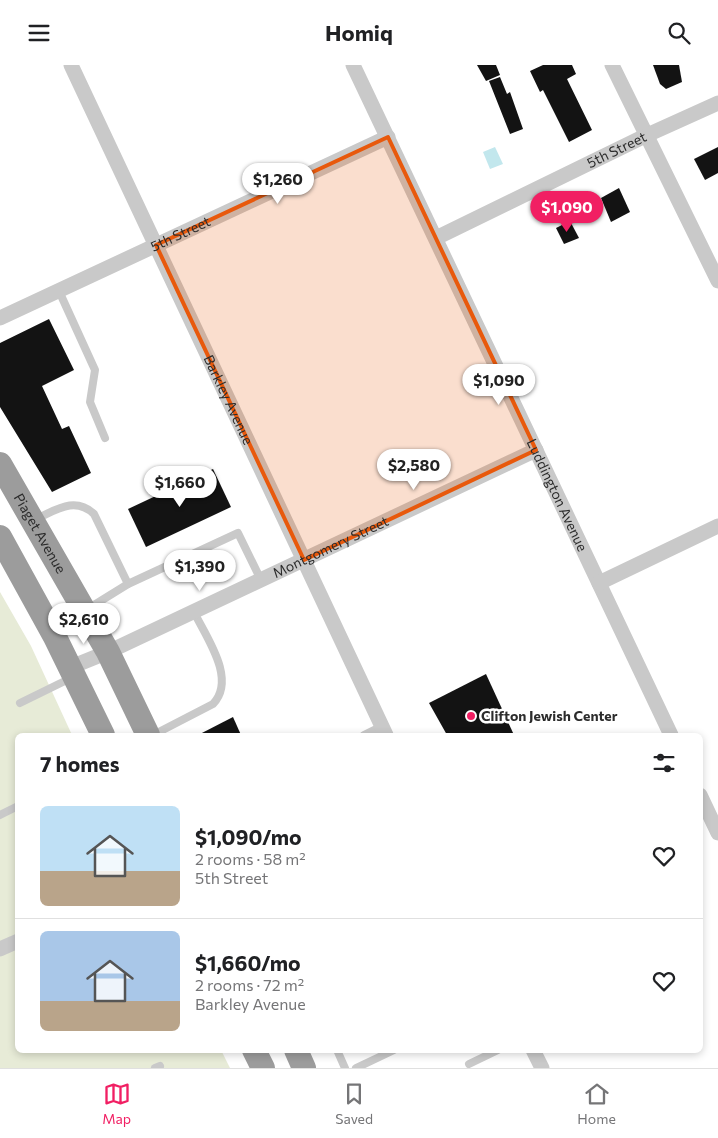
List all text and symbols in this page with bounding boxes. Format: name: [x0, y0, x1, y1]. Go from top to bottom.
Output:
icon: menu: [25, 19, 53, 47]
text: Homiq: [325, 19, 393, 46]
icon: search: [665, 19, 693, 47]
street label: 5th Street: [584, 128, 649, 171]
pin: $1,260: [237, 163, 319, 205]
text: $1,260: [253, 169, 303, 188]
pin: $1,090: [526, 191, 608, 233]
text: $1,090: [541, 197, 593, 216]
street label: 5th Street: [147, 212, 213, 255]
street label: Barkley Avenue: [201, 352, 257, 447]
pin: $1,090: [458, 363, 540, 406]
text: $1,090: [473, 370, 525, 389]
street label: Luddington Avenue: [524, 436, 592, 554]
pin: $2,580: [373, 449, 455, 491]
text: $2,580: [388, 455, 440, 474]
pin: $1,660: [139, 465, 221, 508]
text: $1,660: [155, 472, 205, 491]
street label: Piaget Avenue: [11, 490, 70, 576]
street label: Montgomery Street: [270, 512, 391, 581]
pin: $1,390: [159, 549, 241, 592]
text: $1,390: [175, 556, 225, 575]
pin: $2,610: [43, 603, 125, 645]
text: $2,610: [59, 609, 109, 628]
place label: Clifton Jewish Center: [481, 707, 618, 724]
marker: Clifton Jewish Center: [465, 710, 477, 722]
icon: filters: [650, 749, 678, 777]
text: 7 homes: [40, 751, 119, 776]
text: $1,090/mo: [195, 824, 302, 849]
icon: home: [80, 826, 140, 886]
icon: heart: [650, 842, 678, 870]
text: 2 rooms · 58 m²: [195, 849, 306, 868]
text: 5th Street: [195, 868, 268, 887]
text: $1,660/mo: [195, 950, 301, 975]
icon: home: [80, 951, 140, 1011]
icon: heart: [650, 967, 678, 995]
text: 2 rooms · 72 m²: [195, 975, 304, 994]
text: Barkley Avenue: [195, 994, 306, 1013]
tab: Map: [102, 1080, 131, 1127]
tab: Saved: [335, 1080, 373, 1127]
tab: Home: [577, 1080, 616, 1127]

